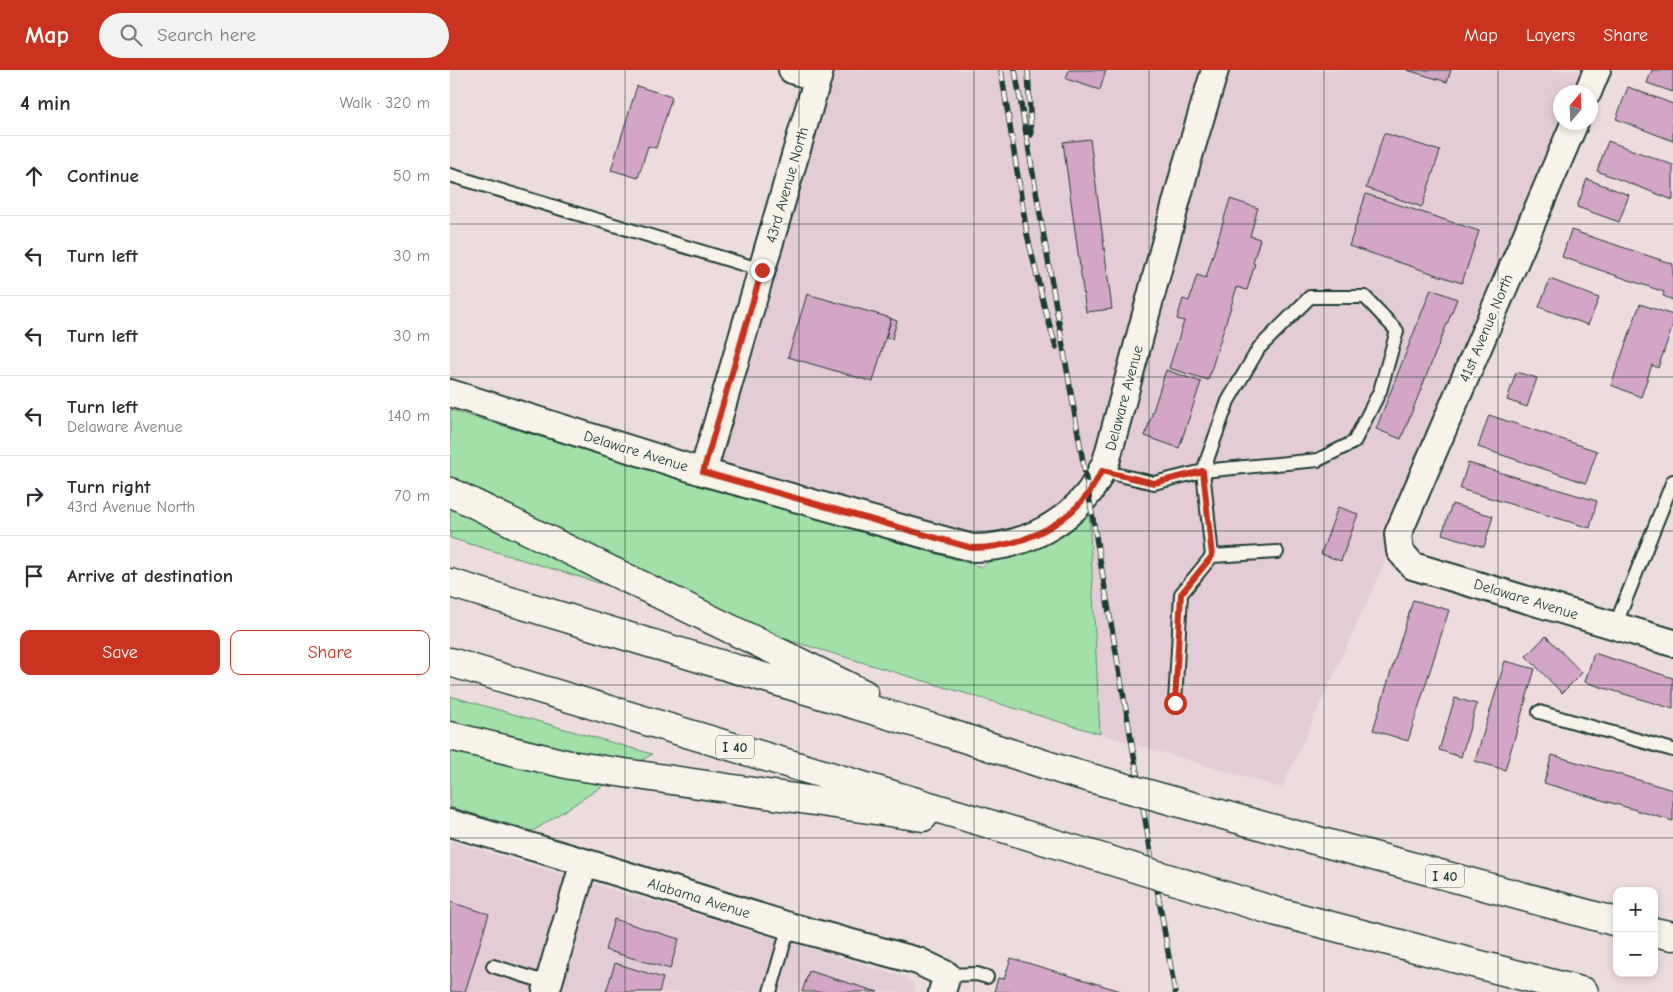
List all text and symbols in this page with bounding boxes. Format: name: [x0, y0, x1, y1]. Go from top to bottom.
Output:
search box: [99, 13, 449, 58]
text: Map: [25, 21, 69, 49]
icon: search: [117, 21, 145, 49]
text: Search here: [157, 24, 256, 46]
text: Map: [1464, 25, 1498, 46]
text: Layers: [1526, 25, 1575, 46]
text: Share: [1603, 25, 1648, 46]
north arrow: [1553, 85, 1598, 130]
text: 4 min: [20, 91, 71, 115]
text: Walk · 320 m: [339, 94, 430, 112]
street label: 43rd Avenue North: [762, 125, 812, 245]
icon: ahead: [20, 162, 48, 190]
text: Continue: [67, 165, 139, 187]
text: 50 m: [393, 167, 430, 185]
icon: left: [20, 242, 48, 270]
text: Turn left: [67, 245, 138, 267]
text: 30 m: [394, 247, 430, 265]
route end: [751, 259, 774, 282]
street label: 41st Avenue North: [1455, 271, 1517, 385]
icon: left: [20, 322, 48, 350]
text: Turn left: [67, 325, 138, 347]
text: 30 m: [394, 327, 430, 345]
street label: Delaware Avenue: [1101, 343, 1147, 453]
text: Turn left: [67, 396, 138, 418]
icon: left: [20, 402, 48, 430]
text: 140 m: [388, 407, 430, 425]
text: Delaware Avenue: [67, 418, 183, 436]
street label: Delaware Avenue: [582, 427, 691, 476]
text: Turn right: [67, 476, 151, 498]
icon: right: [20, 482, 48, 510]
text: 70 m: [394, 487, 430, 505]
text: 43rd Avenue North: [67, 498, 195, 516]
icon: arrive: [20, 562, 48, 590]
text: Arrive at destination: [67, 565, 233, 587]
street label: Delaware Avenue: [1472, 575, 1581, 624]
button: Save: [20, 630, 220, 675]
button: Share: [230, 630, 430, 675]
route start: [1164, 692, 1187, 715]
road number: I 40: [716, 736, 754, 759]
road number: I 40: [1426, 864, 1464, 888]
street label: Alabama Avenue: [646, 874, 753, 922]
map controls: [1613, 887, 1658, 977]
button: +: [1613, 887, 1658, 932]
button: −: [1613, 932, 1658, 977]

